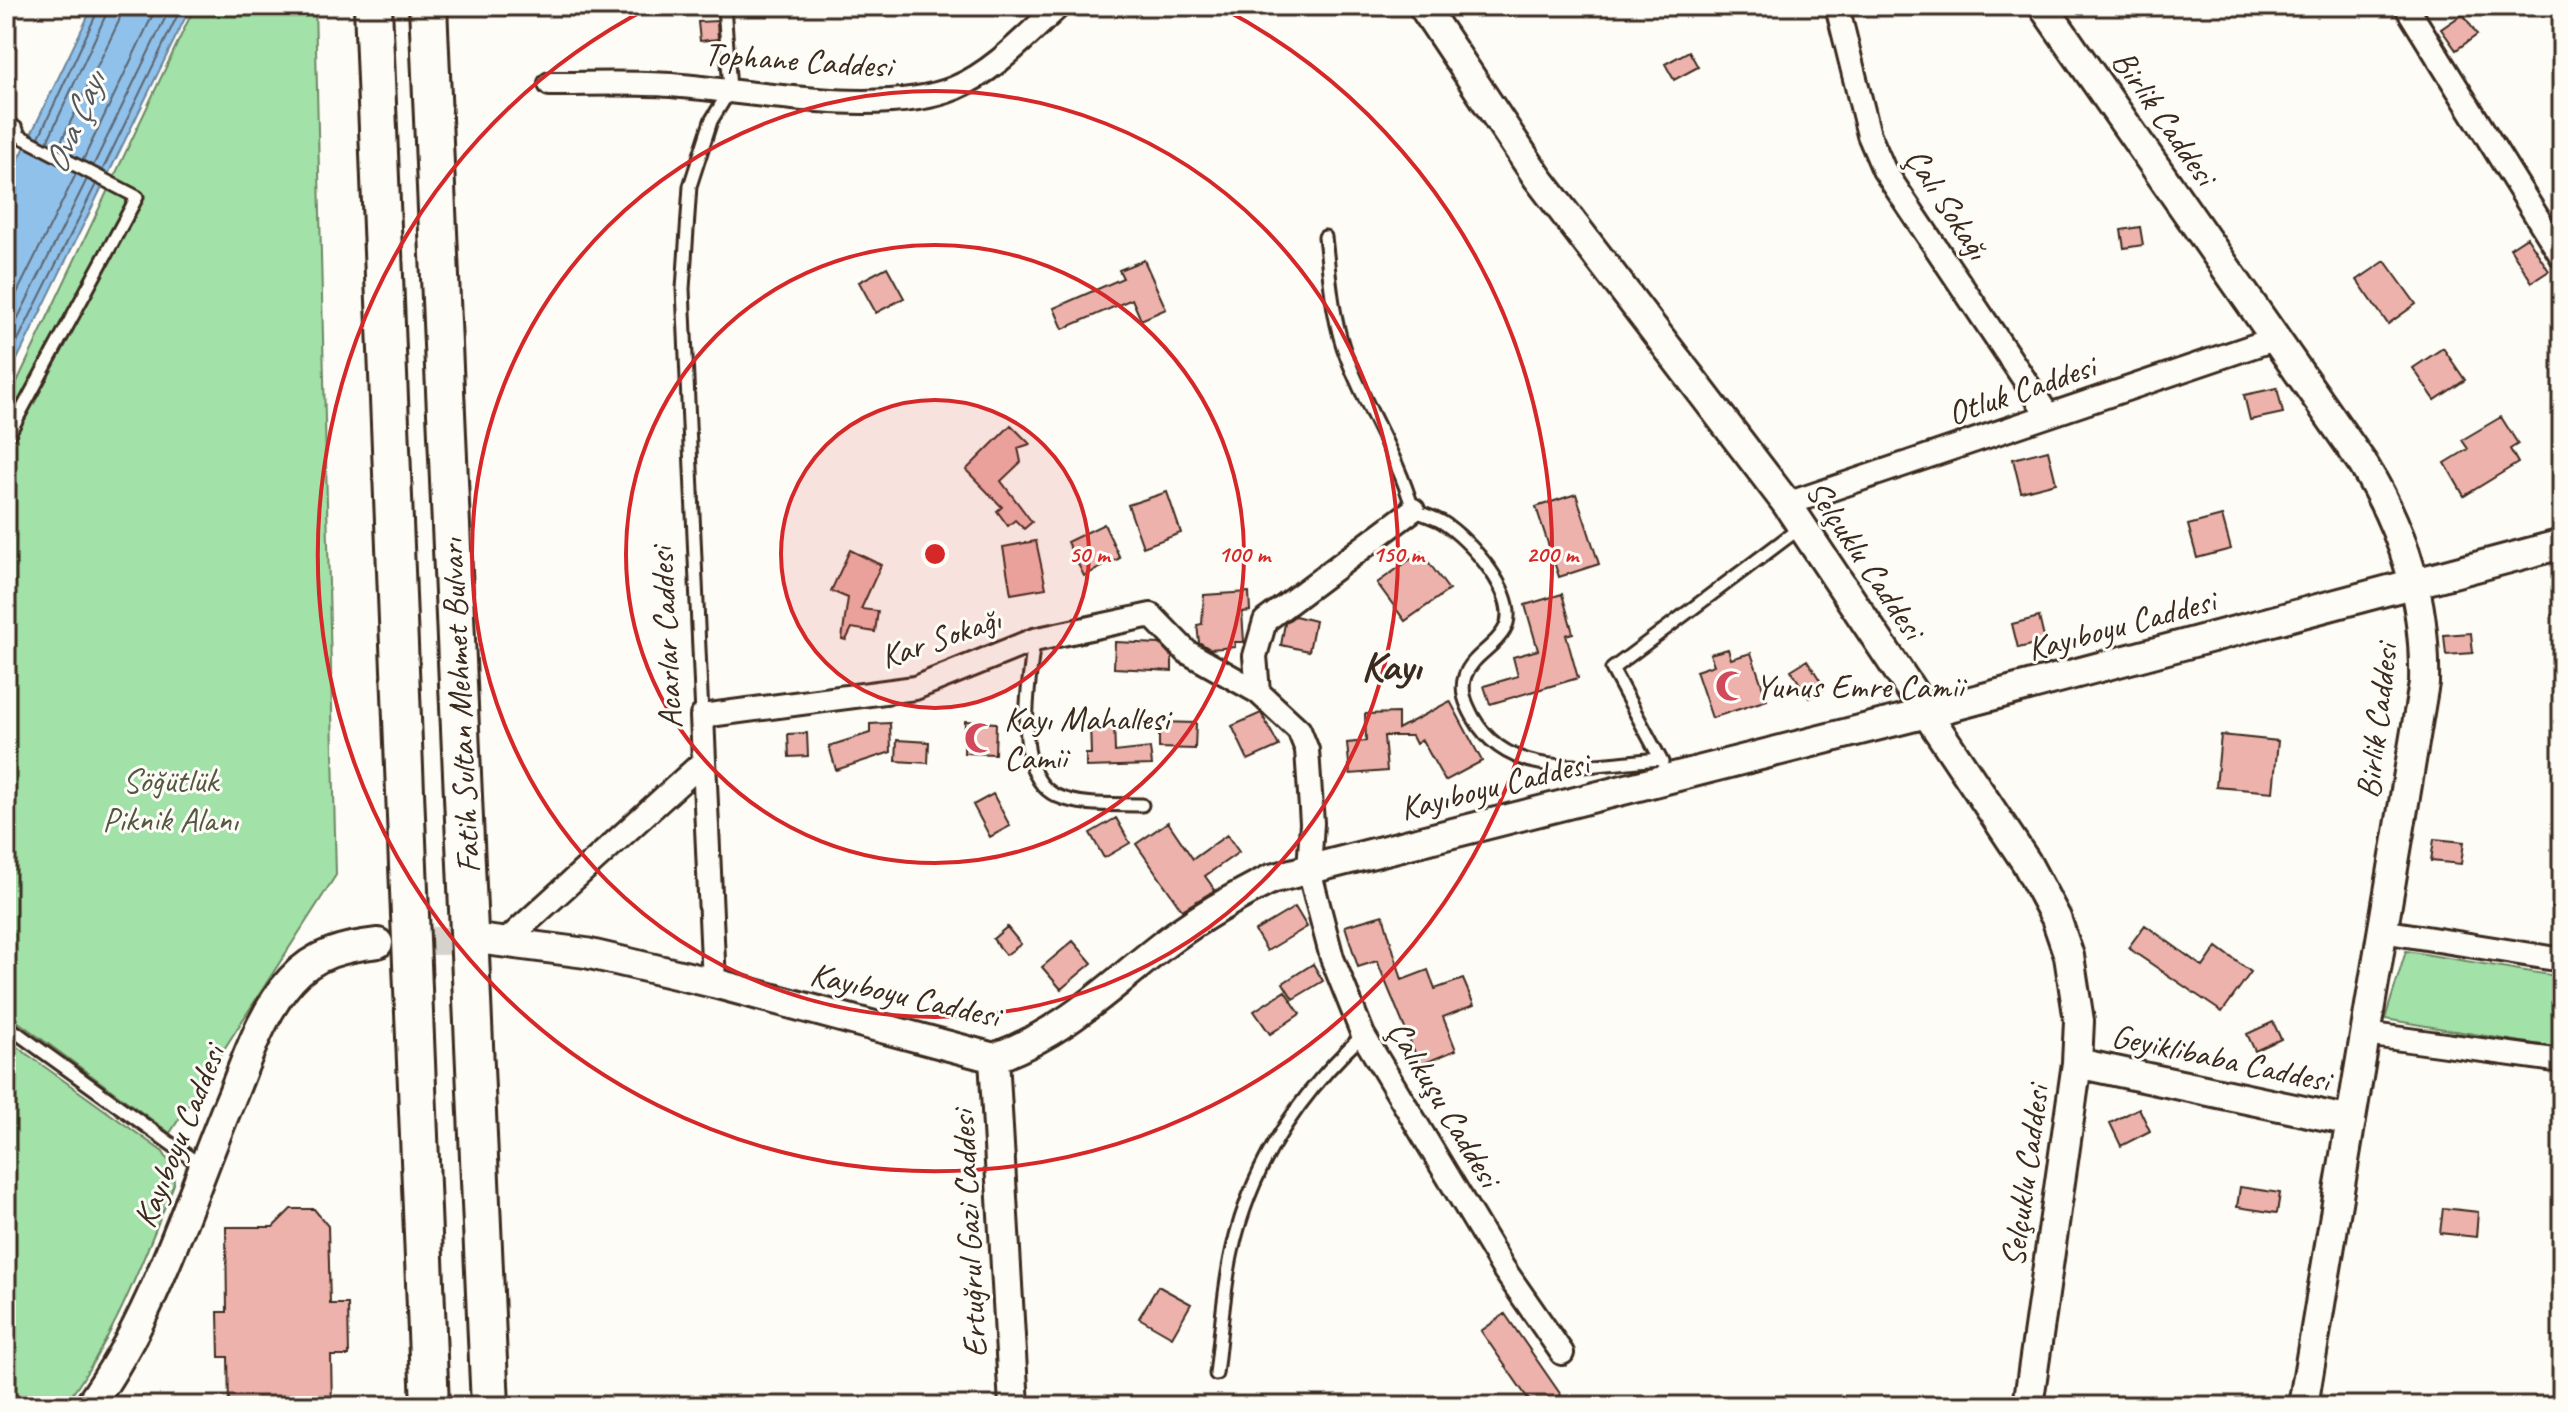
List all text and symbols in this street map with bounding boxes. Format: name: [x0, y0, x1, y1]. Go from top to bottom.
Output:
street label: Tophane Caddesi: [703, 32, 898, 88]
street label: Birlik Caddesi: [2103, 41, 2229, 196]
water label: Ova Çayı: [32, 61, 118, 180]
street label: Çalı Sokağı: [1896, 139, 2000, 268]
street label: Otluk Caddesi: [1942, 343, 2104, 435]
street label: Selçuklu Caddesi: [1797, 472, 1937, 650]
street label: Fatih Sultan Mehmet Bulvarı: [429, 536, 490, 874]
text: 50 m: [1069, 539, 1112, 569]
text: 100 m: [1218, 539, 1272, 569]
text: 150 m: [1372, 539, 1426, 569]
text: 200 m: [1526, 539, 1580, 569]
centre of rings: [921, 540, 949, 568]
street label: Acarlar Caddesi: [639, 542, 692, 730]
street label: Kayıboyu Caddesi: [2023, 578, 2223, 670]
street label: Kar Sokağı: [874, 596, 1007, 678]
street label: Birlik Caddesi: [2346, 638, 2408, 801]
district label: Kayı: [1361, 640, 1424, 693]
place label: Yunus Emre Camii: [1755, 665, 1968, 708]
mosque icon: Yunus Emre Camii: [1714, 669, 1748, 703]
place label: Kayı Mahallesi Camii: [1004, 697, 1173, 779]
mosque icon: Kayı Mahallesi Camii: [963, 721, 997, 755]
street label: Kayıboyu Caddesi: [1395, 740, 1596, 830]
park label: Söğütlük Piknik Alanı: [102, 759, 239, 841]
street label: Kayıboyu Caddesi: [806, 952, 1007, 1038]
street label: Çalıkuşu Caddesi: [1378, 1012, 1513, 1197]
street label: Geyiklibaba Caddesi: [2108, 1013, 2337, 1102]
street label: Kayıboyu Caddesi: [122, 1035, 236, 1234]
street label: Selçuklu Caddesi: [1990, 1079, 2059, 1270]
street label: Ertuğrul Gazi Caddesi: [940, 1105, 996, 1359]

